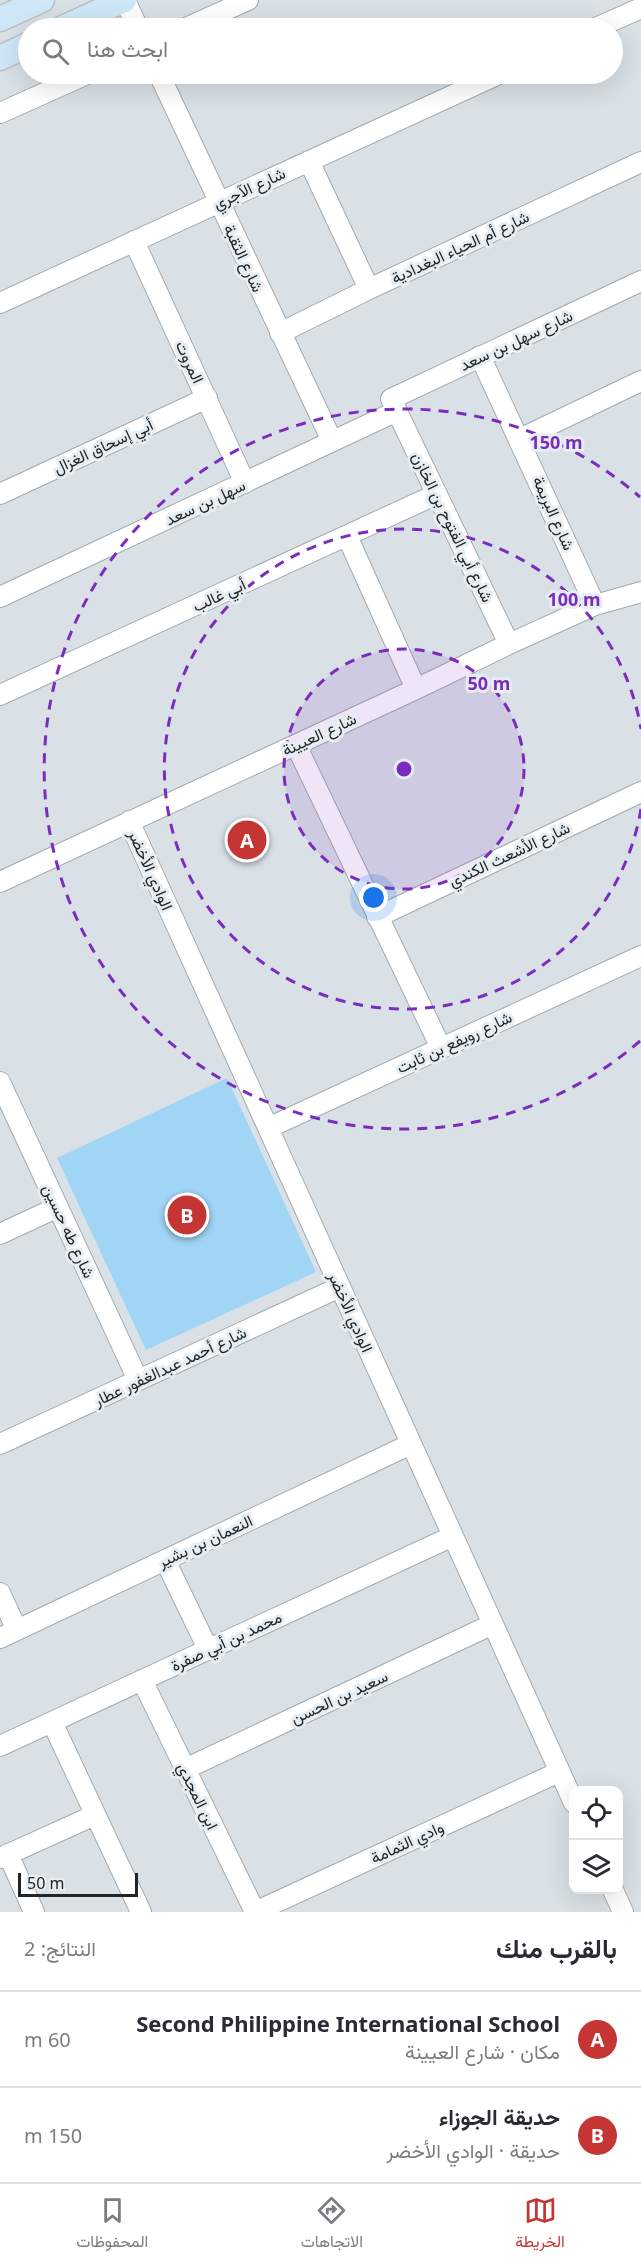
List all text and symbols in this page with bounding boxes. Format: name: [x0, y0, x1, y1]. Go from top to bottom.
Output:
search box: [18, 18, 623, 84]
text: ابحث هنا: [87, 33, 168, 63]
icon: search: [39, 35, 72, 68]
street label: شارع الآجري: [209, 162, 290, 217]
street label: شارع أم الحياء البغدادية: [387, 205, 533, 290]
street label: شارع الثقبة: [218, 220, 269, 296]
street label: شارع سهل بن سعد: [456, 304, 577, 377]
street label: المروت: [171, 337, 209, 387]
street label: أبي إسحاق الغزال: [50, 413, 158, 481]
text: 150 m: [529, 430, 583, 454]
street label: شارع أبي الفتوح بن الخازن: [404, 448, 499, 607]
street label: شارع البريمة: [527, 473, 580, 554]
street label: سهل بن سعد: [161, 474, 249, 530]
street label: أبي غالب: [189, 573, 251, 620]
text: 100 m: [547, 587, 601, 611]
text: 50 m: [468, 671, 510, 695]
street label: شارع العيينة: [278, 707, 360, 762]
centre of rings: [394, 759, 414, 779]
street label: شارع الأشعث الكندي: [445, 816, 575, 895]
pin: A: [228, 818, 266, 862]
street label: الوادي الأخضر: [120, 825, 178, 915]
your location: [359, 883, 388, 912]
street label: شارع رويفع بن ثابت: [393, 1006, 516, 1079]
street label: شارع طه حسين: [37, 1180, 100, 1282]
pin: B: [168, 1192, 207, 1238]
street label: الوادي الأخضر: [320, 1267, 378, 1357]
street label: شارع أحمد عبدالغفور عطار: [89, 1321, 250, 1412]
street label: النعمان بن بشير: [153, 1509, 256, 1573]
street label: محمد بن أبي صفرة: [167, 1606, 286, 1679]
street label: سعيد بن الحسن: [287, 1665, 391, 1729]
street label: ابن المجدي: [170, 1759, 224, 1835]
map controls: [569, 1786, 623, 1894]
button: locate: [569, 1786, 623, 1840]
street label: وادي الثمامة: [367, 1816, 448, 1871]
button: layers: [569, 1840, 623, 1894]
scale bar: [18, 1870, 138, 1898]
text: 50 m: [27, 1872, 64, 1894]
text: بالقرب منك: [496, 1930, 617, 1966]
text: النتائج: 2: [24, 1935, 96, 1962]
text: Second Philippine International School: [136, 2008, 560, 2038]
text: 60 m: [24, 2026, 71, 2053]
text: A: [591, 2026, 604, 2053]
text: مكان · شارع العيينة: [405, 2038, 560, 2065]
text: حديقة الجوزاء: [439, 2101, 560, 2131]
text: 150 m: [24, 2122, 82, 2149]
text: B: [591, 2122, 604, 2149]
text: حديقة · الوادي الأخضر: [387, 2137, 560, 2164]
tab: المحفوظات: [76, 2194, 148, 2256]
tab: الاتجاهات: [301, 2194, 363, 2256]
tab: الخريطة: [515, 2194, 565, 2256]

